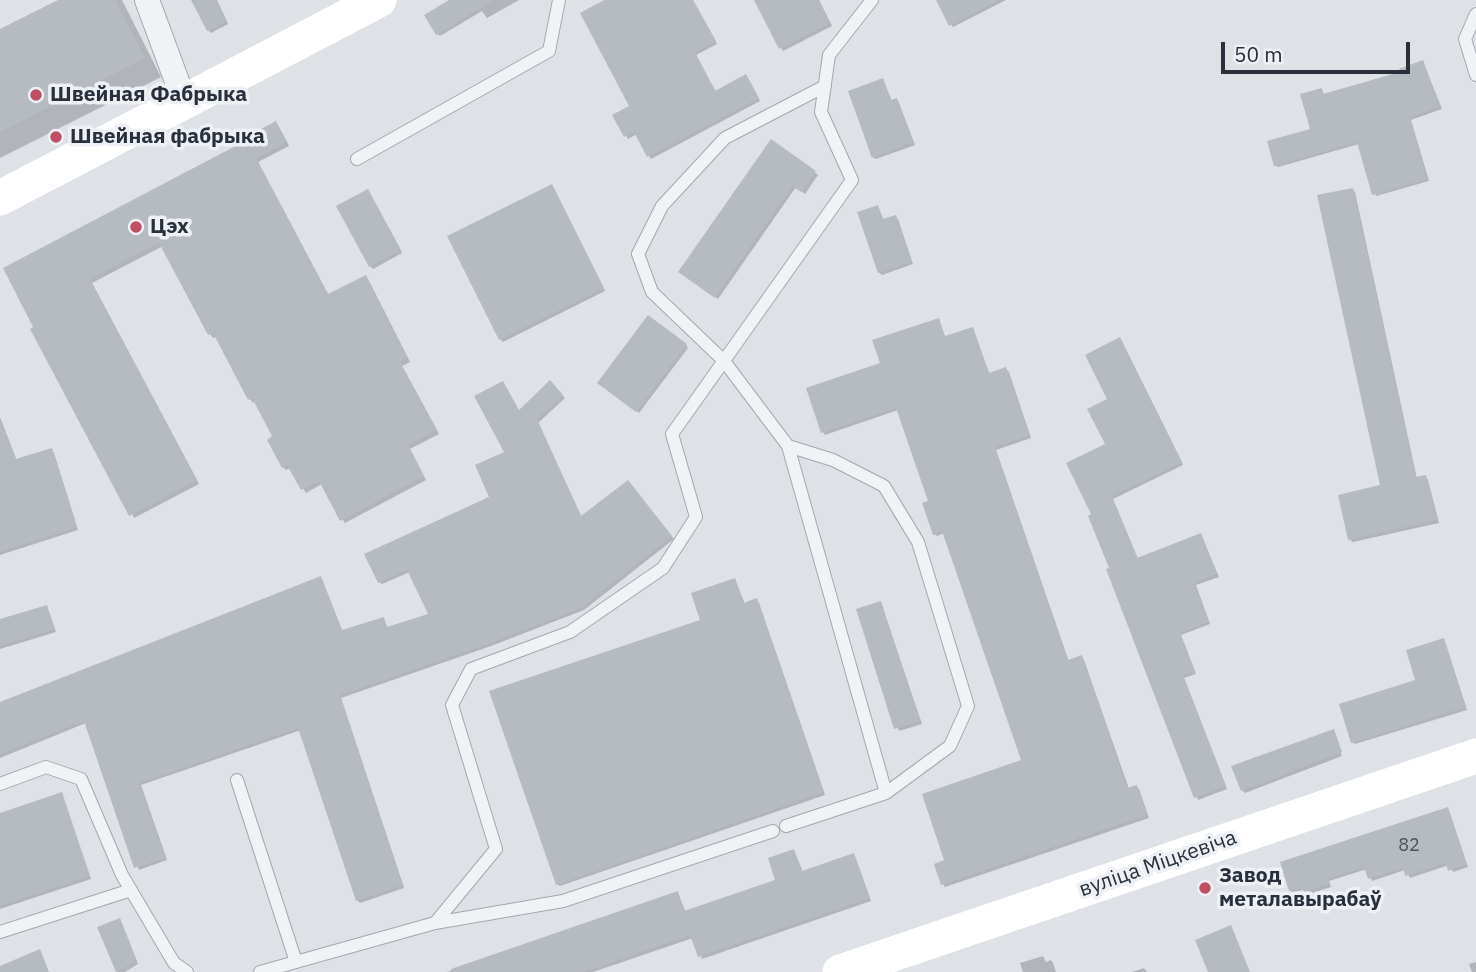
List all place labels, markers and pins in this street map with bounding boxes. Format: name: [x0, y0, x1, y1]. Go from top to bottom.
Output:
place label: Швейная Фабрыка: [50, 82, 247, 108]
marker: Швейная Фабрыка: [28, 87, 44, 103]
place label: Швейная фабрыка: [70, 124, 265, 150]
marker: Швейная фабрыка: [48, 129, 64, 145]
place label: Цэх: [150, 214, 189, 240]
marker: Цэх: [128, 219, 144, 235]
place label: Завод металавырабаў: [1219, 863, 1381, 913]
marker: Завод металавырабаў: [1197, 880, 1213, 896]

